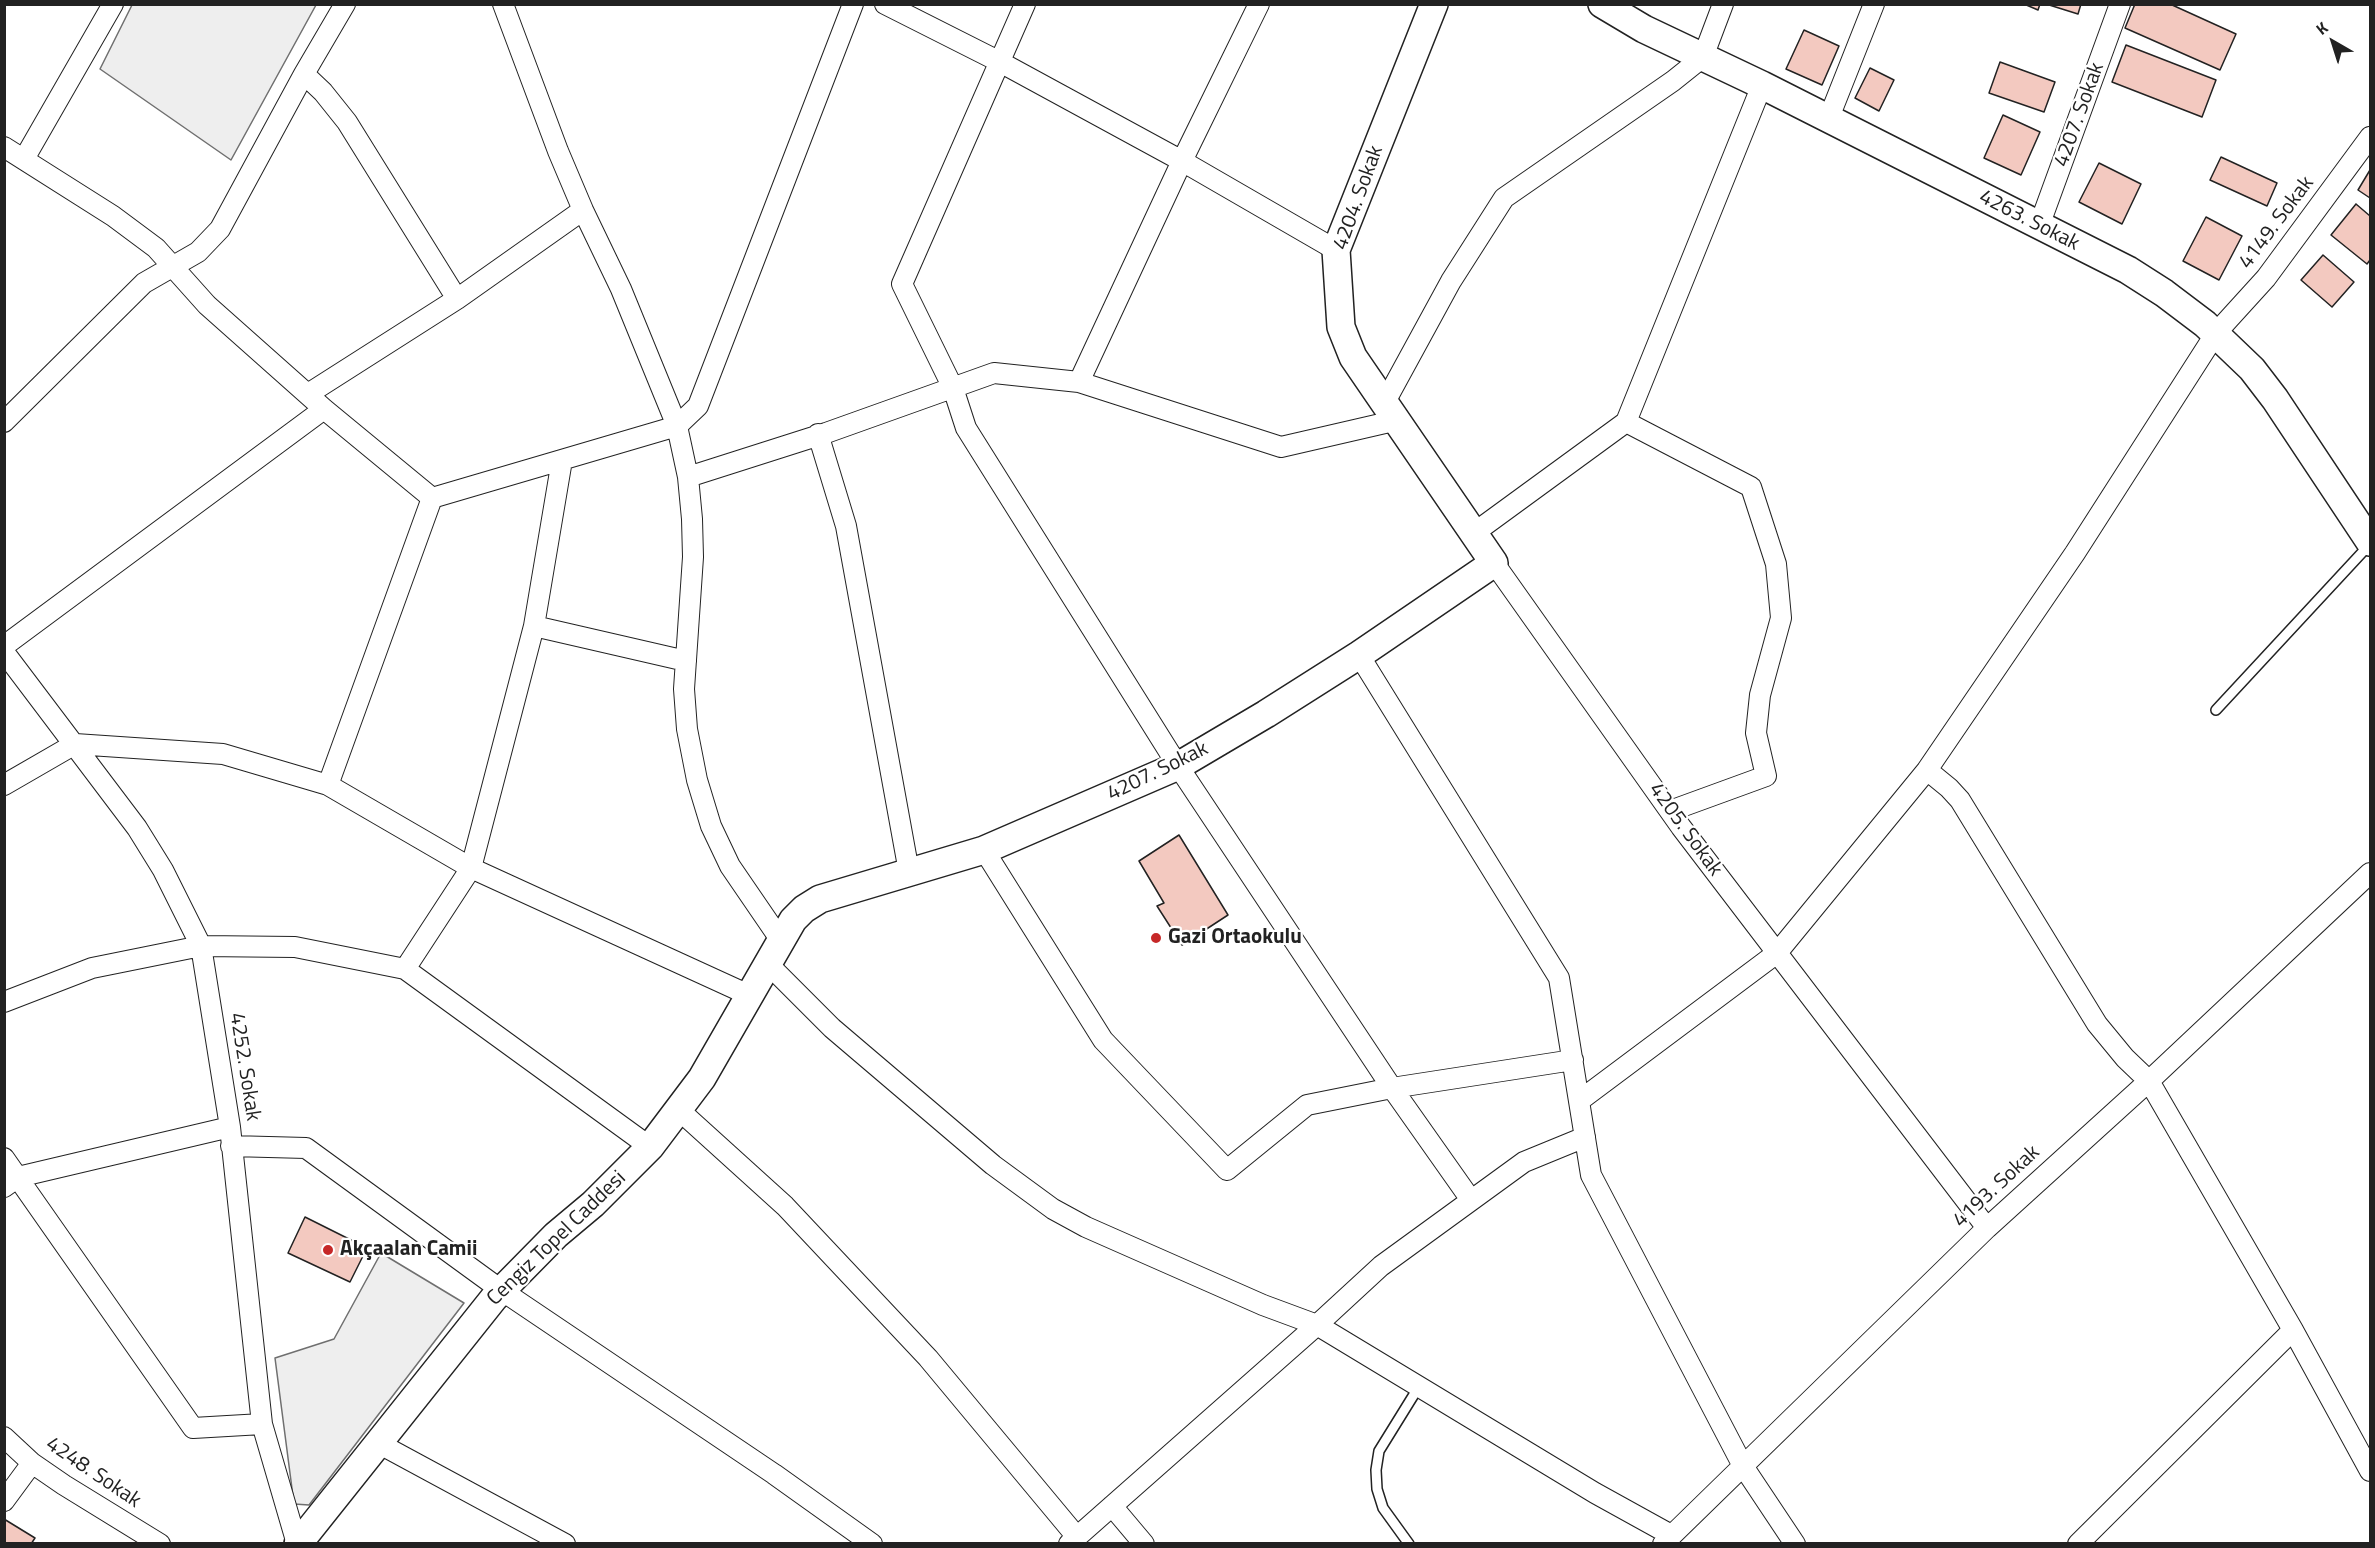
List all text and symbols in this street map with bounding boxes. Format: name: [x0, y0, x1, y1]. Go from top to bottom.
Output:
north arrow: [2303, 12, 2363, 72]
text: K: [2310, 16, 2333, 40]
street label: 4207. Sokak: [2049, 59, 2111, 171]
street label: 4204. Sokak: [1328, 142, 1390, 254]
street label: 4149. Sokak: [2234, 172, 2320, 274]
street label: 4263. Sokak: [1975, 185, 2083, 257]
street label: 4207. Sokak: [1103, 737, 1213, 807]
street label: 4205. Sokak: [1643, 778, 1727, 882]
place label: Gazi Ortaokulu: [1168, 925, 1302, 951]
marker: Gazi Ortaokulu: [1149, 931, 1163, 945]
street label: 4252. Sokak: [223, 1011, 265, 1123]
street label: 4193. Sokak: [1948, 1141, 2046, 1233]
street label: Cengiz Topel Caddesi: [482, 1166, 632, 1312]
place label: Akçaalan Camii: [340, 1237, 477, 1263]
marker: Akçaalan Camii: [321, 1243, 335, 1257]
street label: 4248. Sokak: [41, 1432, 145, 1514]

